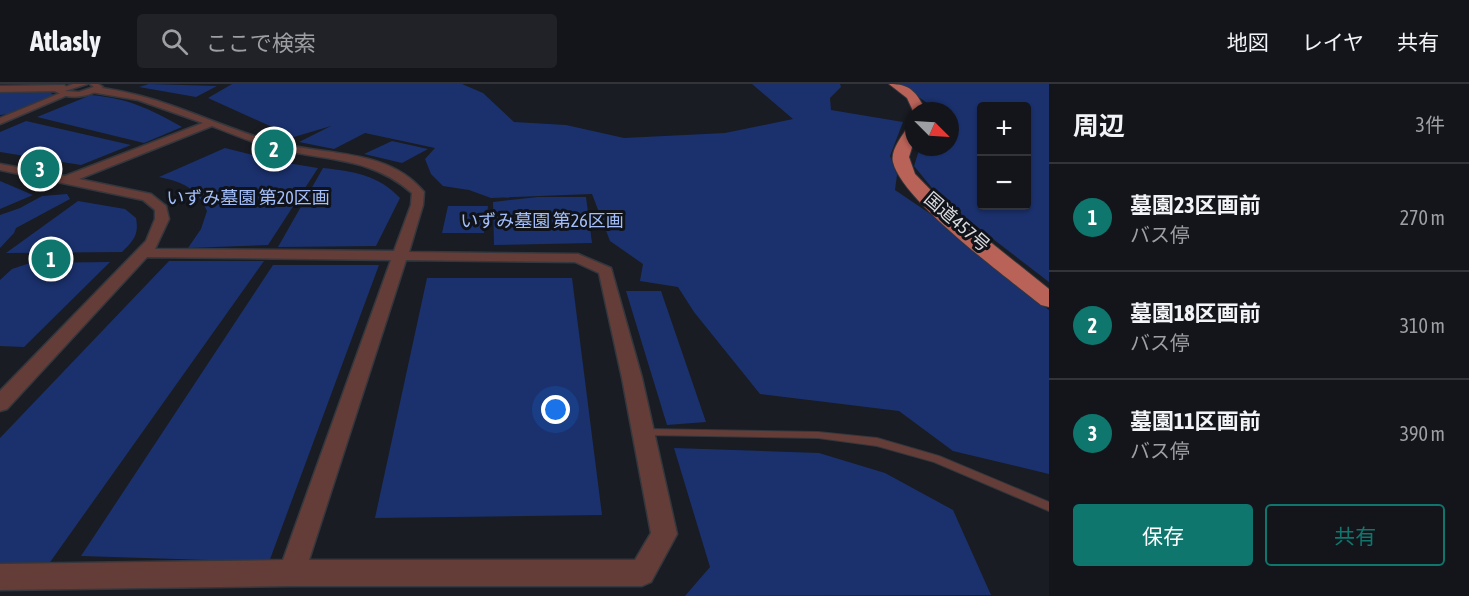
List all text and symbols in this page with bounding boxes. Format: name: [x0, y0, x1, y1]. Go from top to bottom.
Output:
search box: [137, 14, 557, 68]
text: Atlasly: [30, 25, 101, 57]
icon: search: [158, 25, 191, 58]
text: ここで検索: [206, 30, 316, 56]
text: 地図: [1227, 30, 1269, 54]
text: レイヤ: [1302, 30, 1364, 54]
text: 共有: [1397, 30, 1439, 54]
north arrow: [905, 102, 959, 156]
map controls: [977, 102, 1031, 210]
button: +: [977, 102, 1031, 156]
text: 周辺: [1073, 111, 1125, 141]
text: 3件: [1416, 113, 1445, 136]
pin: 2: [254, 126, 294, 172]
pin: 3: [20, 146, 60, 191]
button: −: [977, 156, 1031, 210]
park label: いずみ墓園 第20区画: [166, 187, 330, 208]
street label: 国道457号: [920, 188, 994, 256]
text: 墓園23区画前: [1130, 192, 1261, 218]
text: 1: [1088, 206, 1097, 229]
text: 270 m: [1400, 206, 1445, 229]
park label: いずみ墓園 第26区画: [460, 210, 624, 231]
text: バス停: [1130, 223, 1190, 246]
pin: 1: [32, 236, 70, 282]
text: 墓園18区画前: [1130, 300, 1261, 326]
text: 2: [1088, 314, 1097, 337]
text: 310 m: [1400, 314, 1445, 337]
text: バス停: [1130, 331, 1190, 354]
your location: [541, 395, 570, 424]
text: 墓園11区画前: [1130, 408, 1261, 434]
text: 3: [1088, 422, 1097, 445]
text: 390 m: [1400, 422, 1445, 445]
text: バス停: [1130, 439, 1190, 462]
button: 保存: [1073, 504, 1253, 566]
button: 共有: [1265, 504, 1445, 566]

